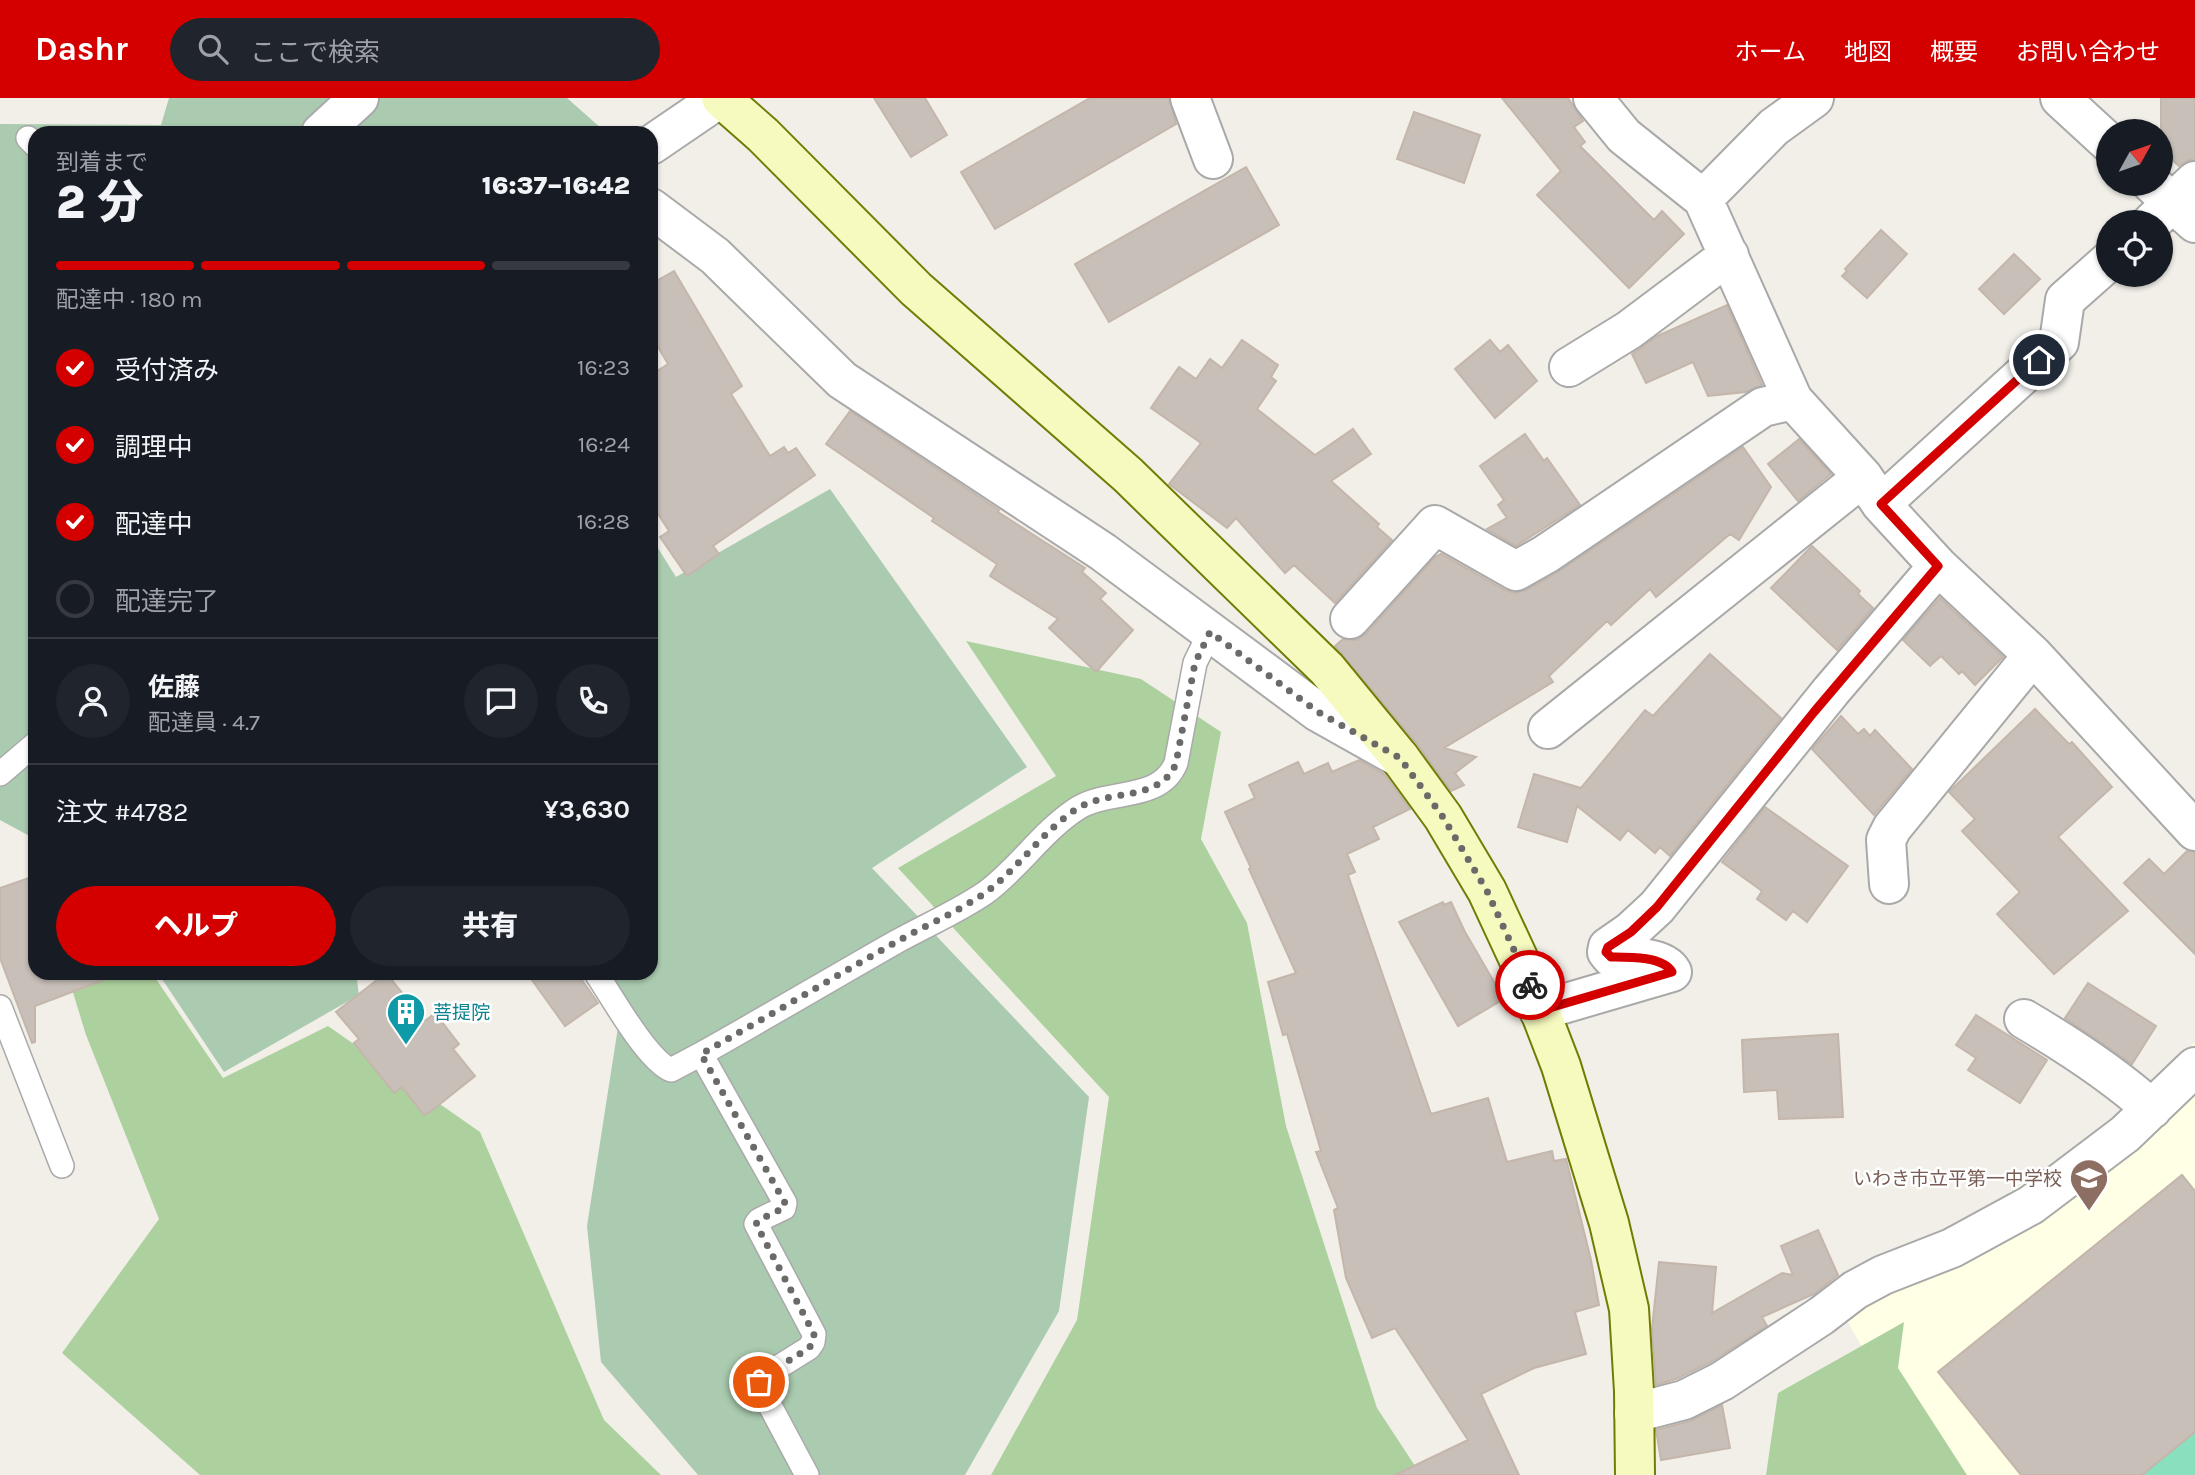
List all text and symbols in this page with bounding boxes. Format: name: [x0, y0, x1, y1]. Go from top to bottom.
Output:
search box: [170, 18, 660, 81]
text: Dashr: [35, 30, 128, 68]
icon: search: [194, 30, 232, 68]
text: ここで検索: [250, 37, 380, 68]
text: ホーム: [1735, 38, 1806, 66]
text: 地図: [1844, 38, 1892, 66]
text: 概要: [1930, 38, 1978, 66]
text: お問い合わせ: [2016, 38, 2160, 66]
north arrow: [2096, 119, 2174, 196]
map controls: [2096, 119, 2173, 287]
text: 到着まで: [56, 149, 148, 176]
text: 16:37–16:42: [482, 170, 630, 201]
text: 2 分: [56, 176, 143, 230]
button: locate: [2096, 210, 2173, 287]
text: 配達中 · 180 m: [56, 286, 202, 313]
pin: [2009, 330, 2069, 390]
icon: home: [2020, 341, 2058, 379]
icon: check: [56, 349, 94, 387]
text: 16:23: [577, 354, 630, 381]
text: 受付済み: [115, 355, 219, 386]
icon: check: [56, 426, 94, 464]
text: 16:24: [578, 431, 630, 458]
text: 調理中: [115, 432, 193, 463]
icon: check: [56, 503, 94, 541]
text: 16:28: [576, 508, 630, 535]
text: 配達中: [115, 509, 193, 540]
text: 配達完了: [115, 586, 219, 617]
button: person: [56, 664, 130, 738]
button: chat: [464, 664, 538, 738]
button: phone: [556, 664, 630, 738]
text: 佐藤: [148, 672, 200, 703]
text: 配達員 · 4.7: [148, 709, 260, 736]
text: ¥3,630: [544, 794, 630, 825]
text: 注文 #4782: [56, 797, 188, 828]
button: ヘルプ: [56, 886, 336, 966]
button: 共有: [350, 886, 630, 966]
courier: [1495, 950, 1565, 1020]
icon: bike: [1511, 966, 1549, 1004]
building icon: 菩提院: [385, 991, 427, 1046]
place label: 菩提院: [433, 1002, 490, 1024]
school or university icon: いわき市立平第一中学校: [2068, 1157, 2110, 1212]
place label: いわき市立平第一中学校: [1853, 1168, 2062, 1190]
pin: [729, 1352, 789, 1412]
icon: bag: [740, 1363, 778, 1401]

